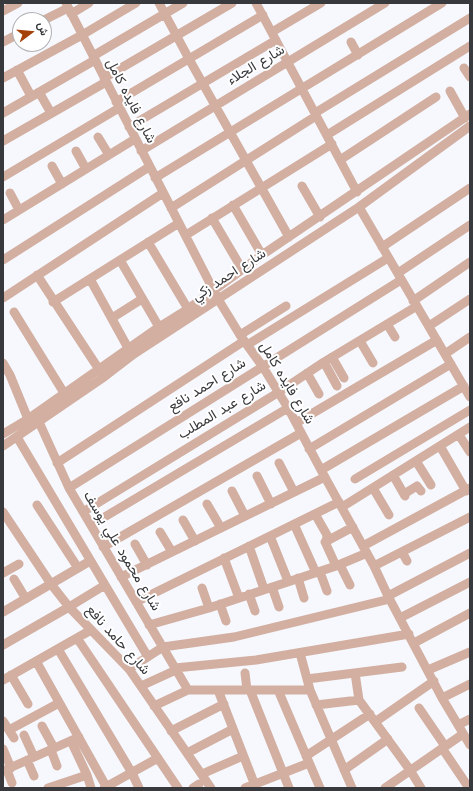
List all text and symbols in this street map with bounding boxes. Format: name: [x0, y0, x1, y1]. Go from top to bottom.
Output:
north arrow: [12, 12, 52, 52]
text: ش: [35, 21, 51, 37]
street label: شارع الجلاء: [224, 41, 288, 89]
street label: شارع فايده كامل: [102, 56, 160, 146]
street label: شارع احمد زكي: [189, 245, 269, 305]
street label: شارع فايده كامل: [256, 339, 318, 427]
street label: شارع احمد نافع: [165, 354, 249, 416]
street label: شارع عبد المطلب: [175, 377, 269, 443]
street label: شارع محمود علي يوسف: [80, 488, 164, 614]
street label: شارع حامد نافع: [82, 602, 154, 678]

